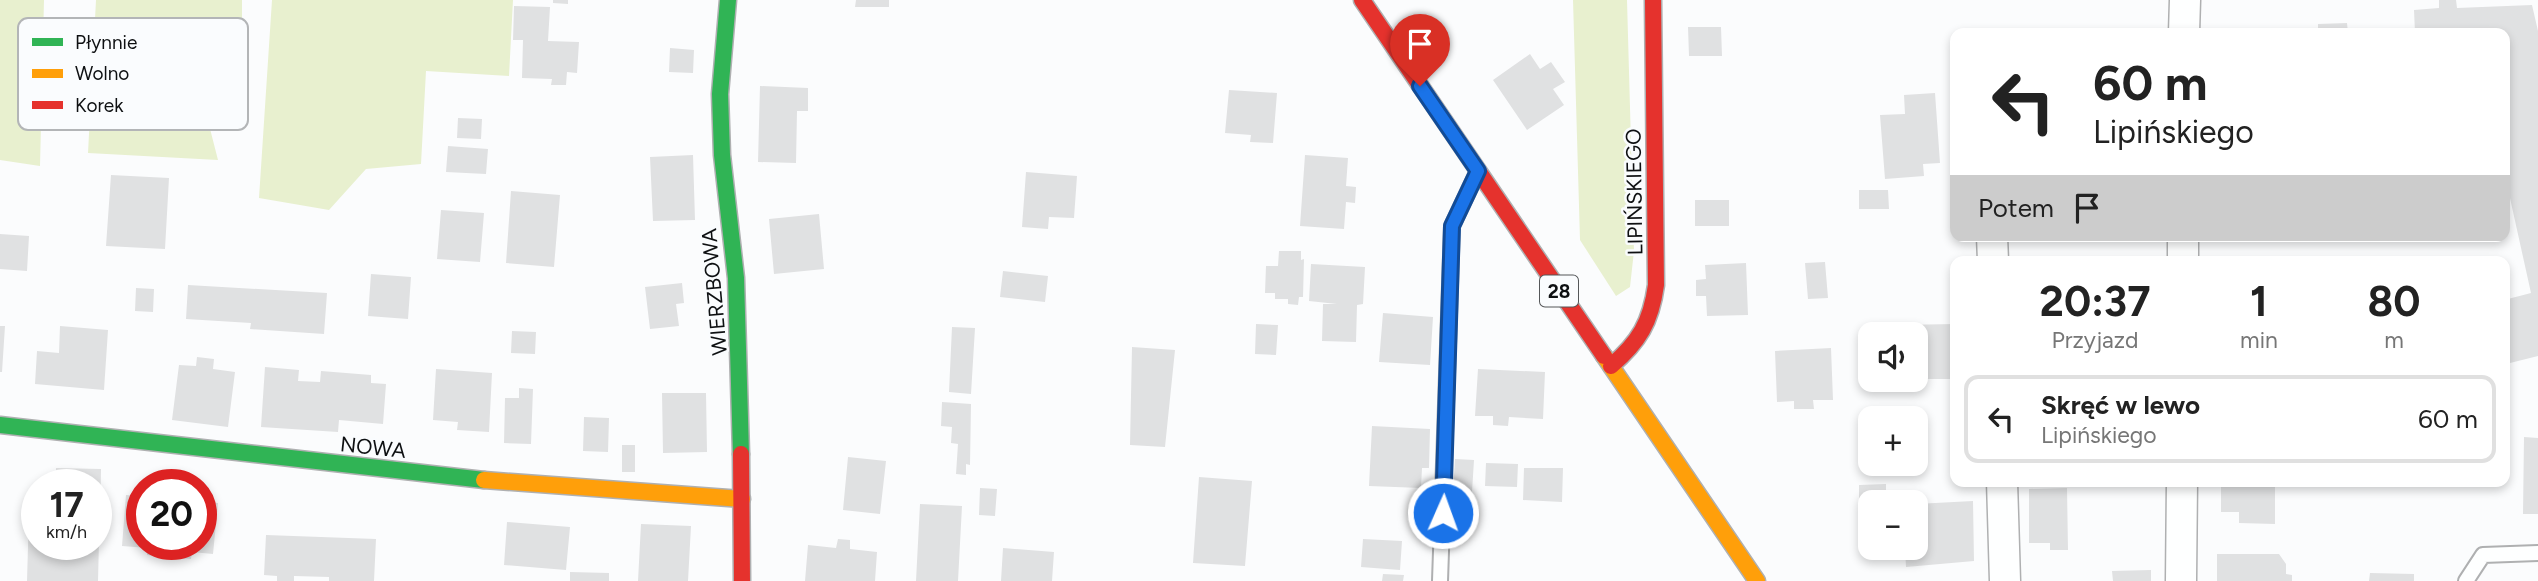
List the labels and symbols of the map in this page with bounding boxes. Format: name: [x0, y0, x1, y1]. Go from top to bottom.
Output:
pin: [1390, 14, 1450, 86]
legend: [18, 18, 248, 130]
text: Płynnie: [75, 31, 137, 54]
text: Wolno: [75, 62, 129, 85]
text: Korek: [75, 94, 124, 117]
street label: LIPIŃSKIEGO: [1620, 128, 1648, 256]
street label: WIERZBOWA: [696, 227, 732, 357]
road number: 28: [1540, 276, 1578, 306]
street label: NOWA: [339, 431, 407, 463]
speed limit sign: 20: [126, 469, 217, 560]
position arrow: [1406, 476, 1480, 550]

